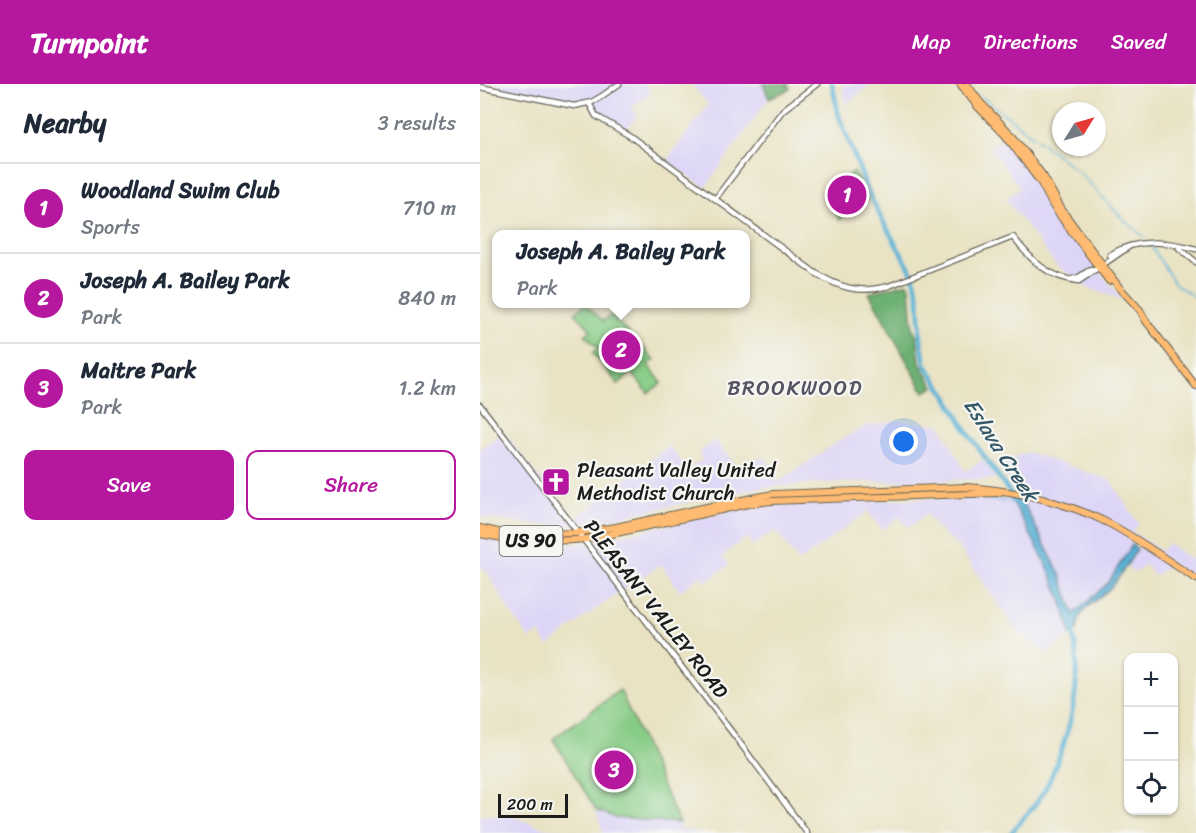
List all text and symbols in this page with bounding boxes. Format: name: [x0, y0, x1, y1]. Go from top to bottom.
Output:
text: Turnpoint: [30, 18, 149, 67]
text: Map: [912, 23, 950, 61]
text: Directions: [983, 23, 1078, 61]
text: Saved: [1111, 23, 1166, 61]
text: Nearby: [24, 100, 106, 146]
north arrow: [1052, 102, 1106, 156]
text: 3 results: [378, 106, 456, 141]
text: Woodland Swim Club: [81, 171, 280, 210]
pin: 1: [828, 172, 866, 218]
text: 1: [39, 191, 48, 226]
text: 710 m: [403, 191, 456, 226]
text: Sports: [81, 210, 140, 245]
popup: [492, 230, 750, 308]
text: Joseph A. Bailey Park: [517, 232, 725, 271]
text: Joseph A. Bailey Park: [81, 261, 290, 300]
text: Park: [517, 271, 558, 306]
text: 2: [38, 281, 49, 316]
text: 840 m: [398, 281, 456, 316]
text: Park: [81, 300, 122, 335]
pin: 2: [602, 328, 640, 372]
text: Maitre Park: [81, 351, 196, 390]
district label: BROOKWOOD: [727, 369, 863, 407]
text: 3: [38, 371, 49, 406]
text: 1.2 km: [399, 371, 456, 406]
text: Park: [81, 390, 122, 425]
water label: Eslava Creek: [953, 390, 1050, 512]
your location: [889, 427, 918, 456]
button: Save: [24, 450, 234, 520]
button: Share: [246, 450, 456, 520]
place label: Pleasant Valley United Methodist Church: [577, 453, 777, 511]
church icon: Pleasant Valley United Methodist Church: [540, 466, 572, 498]
street label: PLEASANT VALLEY ROAD: [575, 512, 738, 706]
road number: US 90: [500, 526, 562, 556]
map controls: [1124, 653, 1178, 815]
button: +: [1124, 653, 1178, 707]
button: −: [1124, 707, 1178, 761]
pin: 3: [594, 748, 634, 792]
button: locate: [1124, 761, 1178, 815]
text: 200 m: [507, 790, 553, 819]
scale bar: [498, 791, 568, 818]

